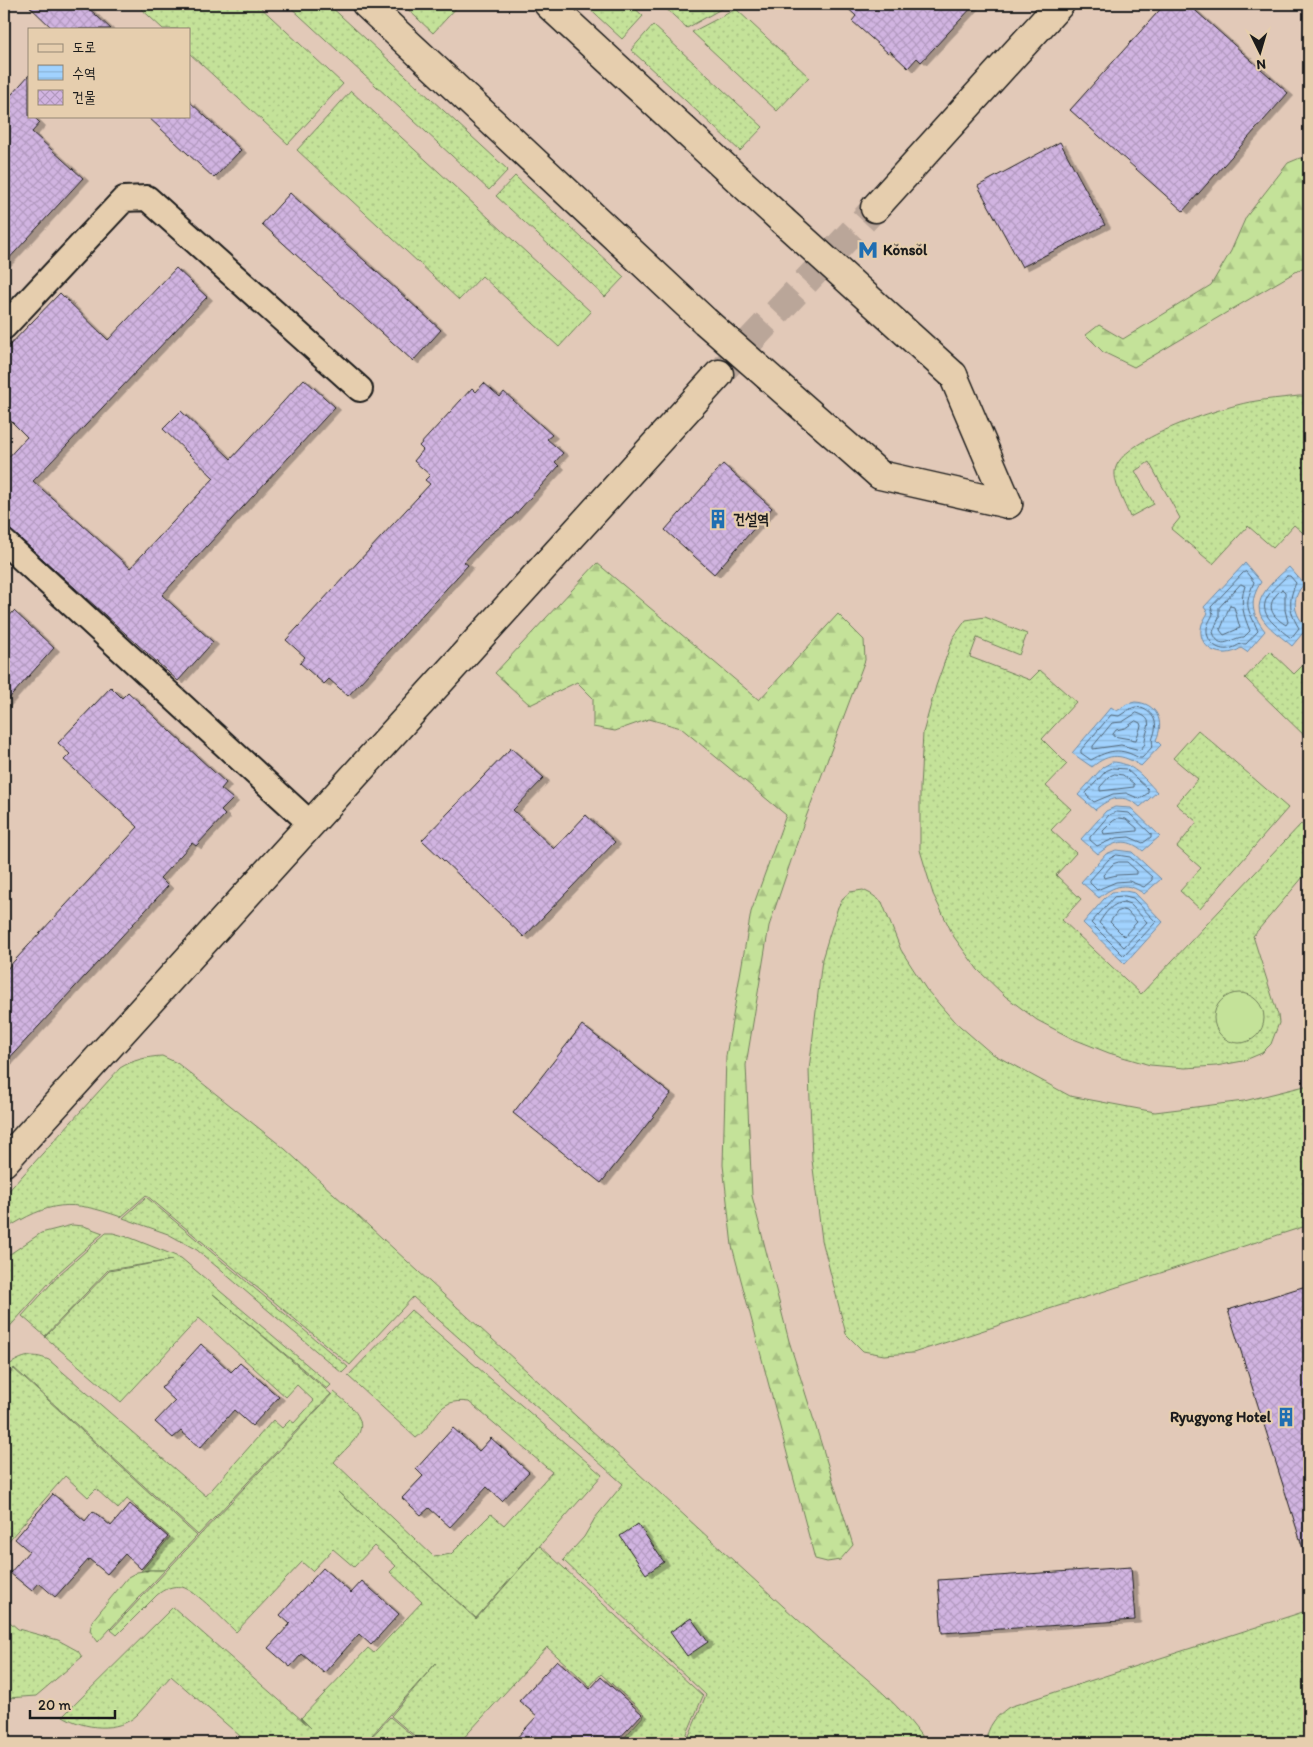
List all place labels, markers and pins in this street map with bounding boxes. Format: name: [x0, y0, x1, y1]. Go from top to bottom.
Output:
metro station icon: Kŏnsŏl: [857, 239, 879, 261]
place label: Kŏnsŏl: [883, 241, 928, 259]
building icon: 건설역: [707, 508, 729, 530]
place label: 건설역: [733, 510, 769, 528]
building icon: Ryugyong Hotel: [1275, 1406, 1297, 1428]
place label: Ryugyong Hotel: [1170, 1408, 1272, 1427]

